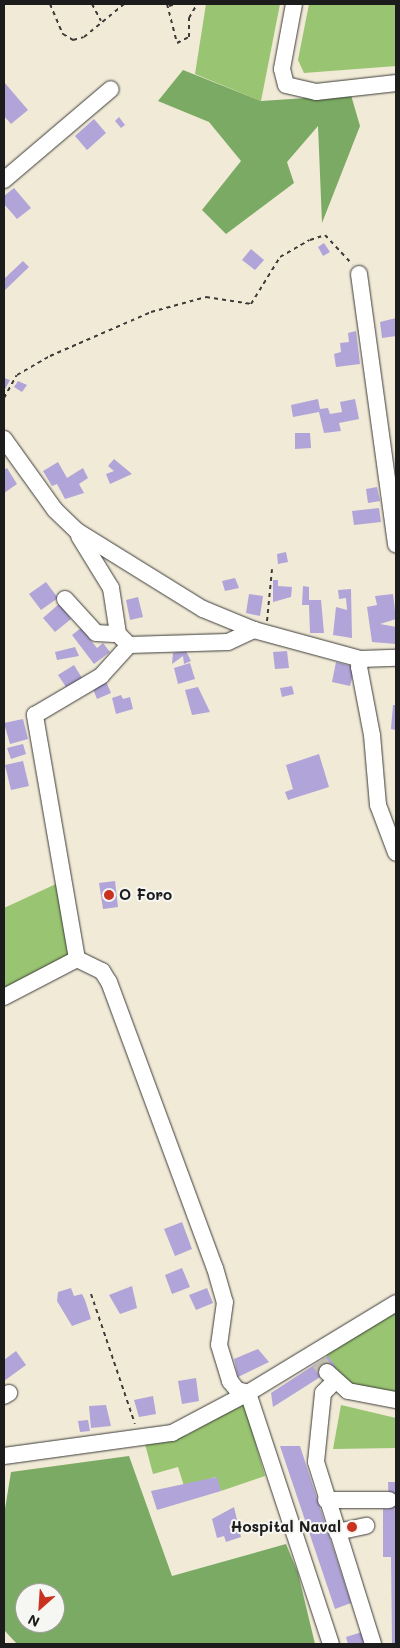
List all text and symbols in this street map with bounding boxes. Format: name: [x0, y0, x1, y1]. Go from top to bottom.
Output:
place label: O Foro: [119, 886, 172, 904]
marker: O Foro: [103, 889, 115, 901]
place label: Hospital Naval: [230, 1518, 341, 1536]
marker: Hospital Naval: [345, 1520, 359, 1534]
north arrow: [15, 1583, 65, 1633]
text: N: [25, 1610, 43, 1632]

